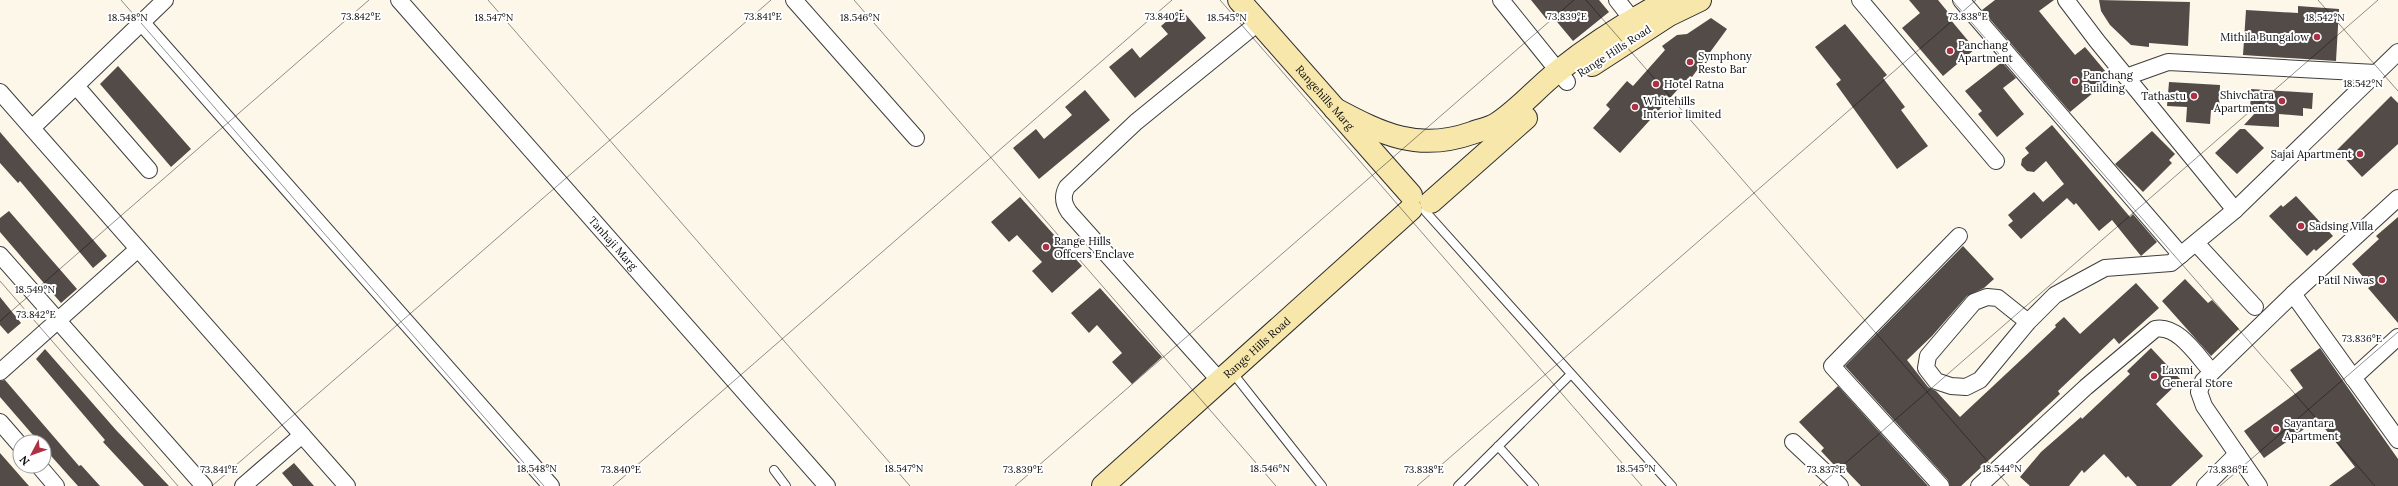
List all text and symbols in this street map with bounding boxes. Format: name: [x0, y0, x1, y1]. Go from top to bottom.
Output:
text: 73.842°E: [341, 10, 381, 23]
text: 73.841°E: [744, 10, 782, 23]
text: 73.840°E: [1145, 10, 1185, 23]
text: 73.839°E: [1547, 10, 1587, 23]
text: 73.838°E: [1948, 10, 1988, 23]
text: 18.548°N: [108, 11, 148, 24]
text: 18.547°N: [475, 11, 514, 24]
text: 18.546°N: [840, 11, 880, 24]
text: 18.545°N: [1207, 11, 1247, 24]
text: 18.542°N: [2305, 11, 2345, 24]
street label: Range Hills Road: [1574, 22, 1654, 80]
place label: Mithila Bungalow: [2220, 30, 2309, 44]
marker: Mithila Bungalow: [2312, 32, 2322, 42]
place label: Panchang Apartment: [1957, 38, 2014, 65]
marker: Panchang Apartment: [1945, 46, 1955, 56]
place label: Symphony Resto Bar: [1698, 49, 1752, 76]
marker: Symphony Resto Bar: [1685, 57, 1695, 67]
street label: Rangehills Marg: [1293, 62, 1358, 133]
place label: Panchang Building: [2083, 68, 2134, 95]
marker: Panchang Building: [2070, 76, 2080, 86]
place label: Hotel Ratna: [1664, 77, 1724, 91]
text: 18.542°N: [2343, 77, 2383, 90]
marker: Hotel Ratna: [1651, 79, 1661, 89]
place label: Shivchatra Apartments: [2213, 88, 2274, 115]
place label: Tathastu: [2141, 89, 2186, 103]
marker: Tathastu: [2189, 91, 2199, 101]
place label: Whitehills Interior limited: [1643, 94, 1722, 121]
marker: Shivchatra Apartments: [2277, 96, 2287, 106]
marker: Whitehills Interior limited: [1630, 102, 1640, 112]
place label: Sajai Apartment: [2271, 147, 2353, 161]
marker: Sajai Apartment: [2355, 149, 2365, 159]
street label: Tanhaji Marg: [586, 213, 641, 274]
place label: Sadsing Villa: [2309, 219, 2373, 233]
marker: Sadsing Villa: [2296, 221, 2306, 231]
place label: Range Hills Offcers Enclave: [1054, 234, 1134, 261]
marker: Range Hills Offcers Enclave: [1041, 242, 1051, 252]
place label: Patil Niwas: [2318, 273, 2374, 287]
marker: Patil Niwas: [2377, 275, 2387, 285]
text: 18.549°N: [15, 283, 55, 296]
text: 73.842°E: [16, 308, 56, 321]
street label: Range Hills Road: [1220, 314, 1294, 381]
text: 73.836°E: [2342, 332, 2382, 345]
place label: Laxmi General Store: [2162, 363, 2233, 390]
marker: Laxmi General Store: [2149, 371, 2159, 381]
place label: Sayantara Apartment: [2283, 416, 2340, 443]
marker: Sayantara Apartment: [2271, 424, 2281, 434]
north arrow: [12, 434, 52, 474]
text: N: [16, 452, 33, 468]
text: 18.548°N: [517, 462, 557, 475]
text: 18.547°N: [885, 462, 924, 475]
text: 18.546°N: [1250, 462, 1290, 475]
text: 18.545°N: [1616, 462, 1656, 475]
text: 18.544°N: [1982, 462, 2022, 475]
text: 73.841°E: [200, 463, 238, 476]
text: 73.840°E: [601, 463, 641, 476]
text: 73.839°E: [1003, 463, 1043, 476]
text: 73.838°E: [1404, 463, 1444, 476]
text: 73.837°E: [1807, 463, 1845, 476]
text: 73.836°E: [2208, 463, 2248, 476]

